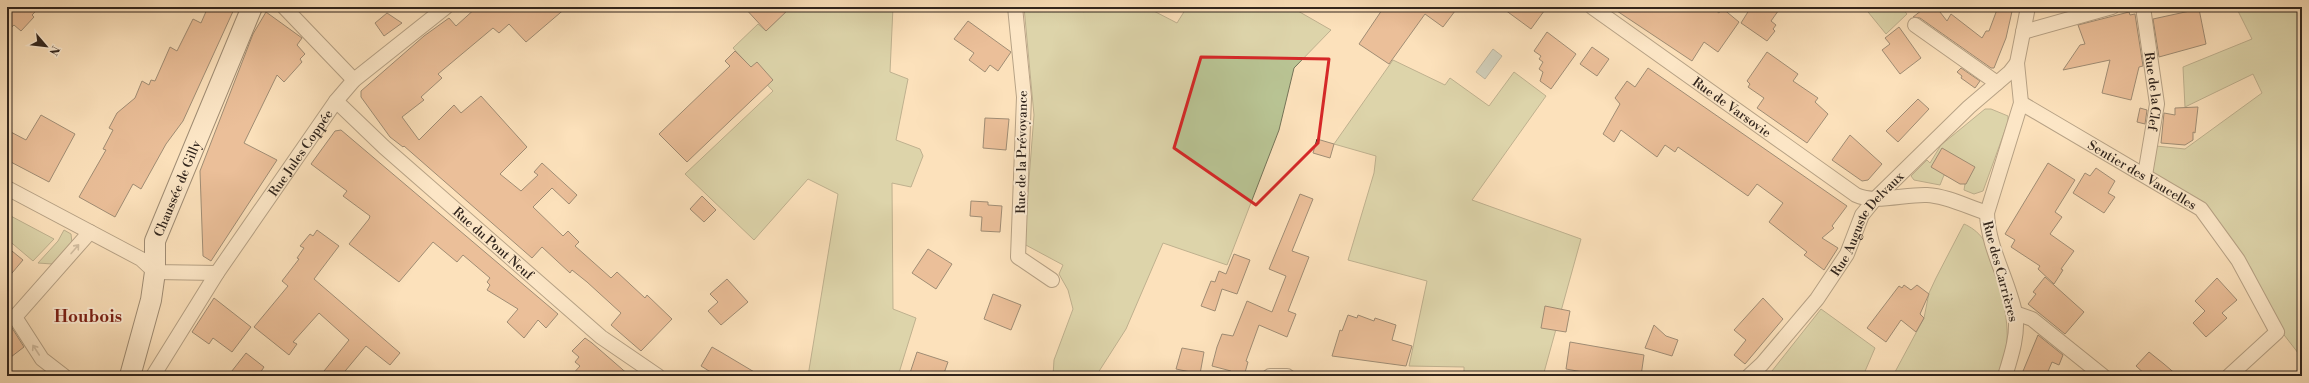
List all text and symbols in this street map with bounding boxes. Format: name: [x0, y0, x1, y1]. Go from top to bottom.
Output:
north arrow: [26, 26, 66, 66]
text: N: [46, 43, 62, 58]
street label: Rue de la Clef: [2141, 51, 2164, 133]
street label: Rue de Varsovie: [1689, 74, 1774, 141]
street label: Rue de la Prévoyance: [1013, 90, 1031, 214]
street label: Rue Jules Coppée: [265, 106, 337, 200]
street label: Sentier des Vaucelles: [2085, 137, 2199, 214]
street label: Chaussée de Gilly: [151, 138, 205, 239]
street label: Rue Auguste Delvaux: [1828, 168, 1908, 279]
street label: Rue du Pont Neuf: [449, 204, 537, 284]
street label: Rue des Carrières: [1979, 219, 2021, 324]
one-way arrow: [70, 243, 79, 254]
district label: Houbois: [54, 306, 122, 328]
one-way arrow: [32, 345, 40, 356]

